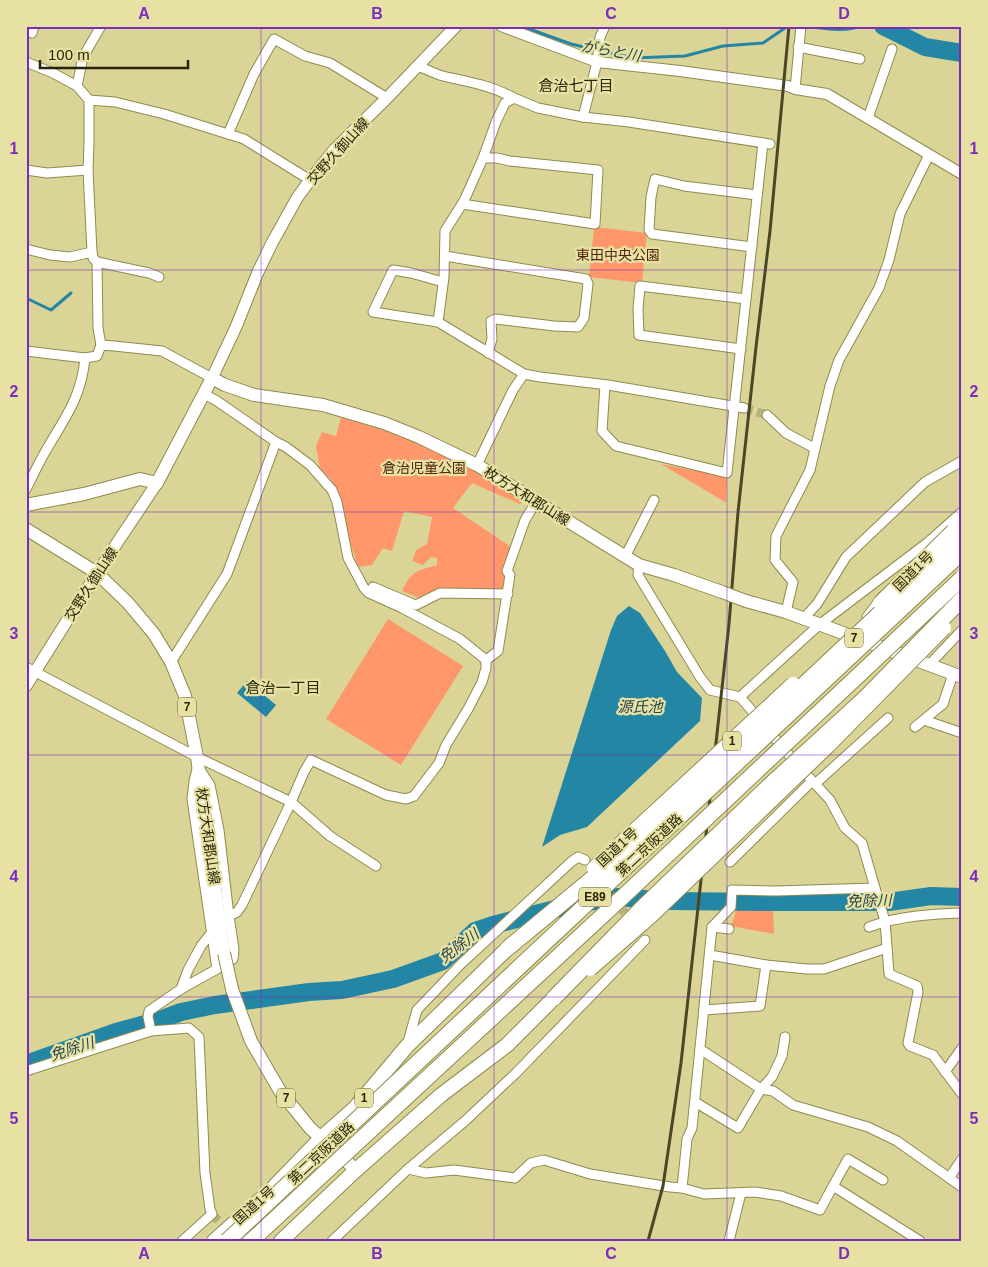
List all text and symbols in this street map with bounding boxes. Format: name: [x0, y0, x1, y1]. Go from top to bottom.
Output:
text: A: [138, 5, 150, 22]
text: B: [371, 5, 383, 22]
text: C: [605, 5, 617, 22]
text: D: [838, 5, 850, 22]
water label: がらと川: [580, 37, 644, 64]
scale bar: [40, 38, 188, 70]
text: 100 m: [48, 46, 90, 63]
district label: 倉治七丁目: [538, 77, 614, 94]
street label: 交野久御山線: [304, 114, 372, 188]
text: 1: [10, 140, 19, 157]
text: 1: [970, 140, 979, 157]
park label: 東田中央公園: [576, 247, 660, 263]
text: 2: [10, 383, 19, 400]
text: 2: [970, 383, 979, 400]
park label: 倉治児童公園: [382, 460, 466, 476]
street label: 枚方大和郡山線: [481, 463, 573, 529]
street label: 交野久御山線: [61, 544, 121, 624]
street label: 国道1号: [890, 548, 936, 594]
text: 3: [10, 625, 19, 642]
text: 3: [970, 625, 979, 642]
road number: 7: [845, 628, 863, 648]
district label: 倉治一丁目: [245, 679, 321, 696]
road number: 7: [178, 698, 196, 716]
water label: 源氏池: [617, 698, 664, 715]
road number: 1: [723, 731, 741, 750]
street label: 枚方大和郡山線: [193, 786, 223, 886]
street label: 第二京阪道路: [613, 811, 685, 879]
street label: 国道1号: [593, 824, 641, 870]
text: 4: [10, 868, 19, 885]
text: 4: [970, 868, 979, 885]
road number: E89: [579, 888, 611, 906]
water label: 免除川: [846, 891, 894, 910]
water label: 免除川: [436, 924, 483, 966]
water label: 免除川: [48, 1033, 98, 1064]
road number: 7: [277, 1088, 295, 1108]
road number: 1: [355, 1088, 373, 1108]
text: 5: [10, 1110, 19, 1127]
text: 5: [970, 1110, 979, 1127]
street label: 第二京阪道路: [285, 1119, 357, 1187]
street label: 国道1号: [230, 1182, 278, 1228]
text: A: [138, 1245, 150, 1262]
text: B: [371, 1245, 383, 1262]
text: C: [605, 1245, 617, 1262]
text: D: [838, 1245, 850, 1262]

